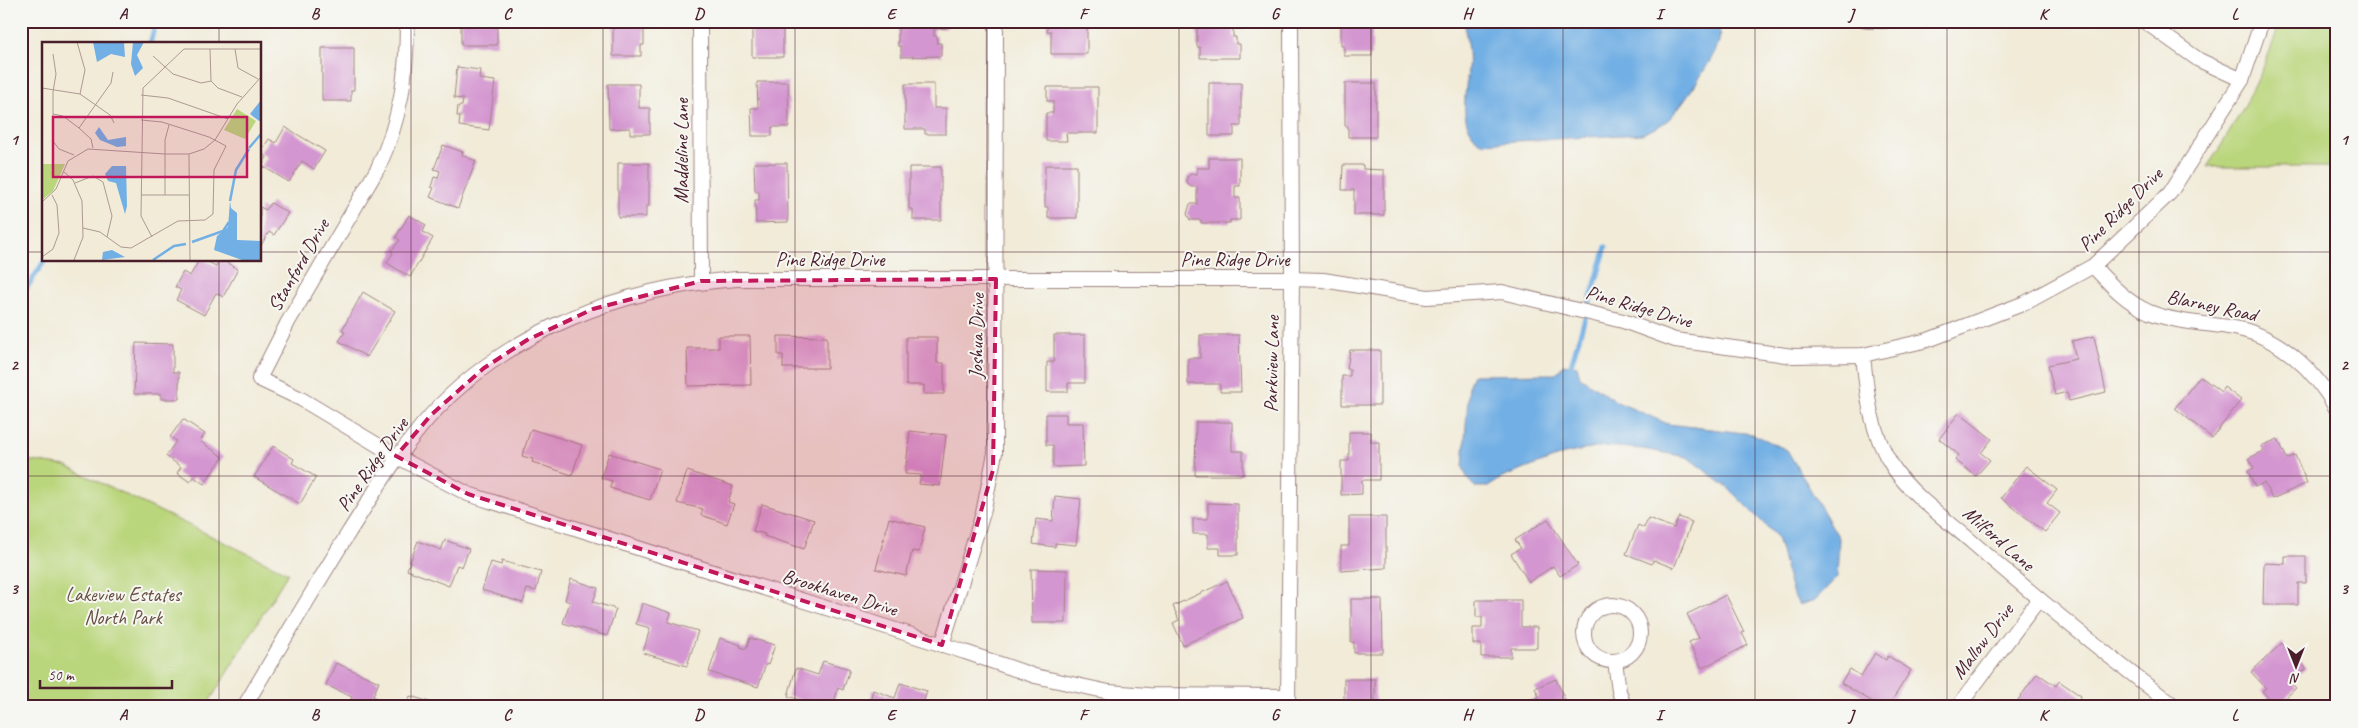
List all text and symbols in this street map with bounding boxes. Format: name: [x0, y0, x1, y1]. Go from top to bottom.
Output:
text: A: [119, 4, 129, 24]
text: B: [311, 4, 321, 24]
text: C: [503, 4, 513, 24]
text: D: [694, 4, 705, 24]
text: E: [887, 4, 898, 24]
text: F: [1079, 4, 1090, 24]
text: G: [1271, 4, 1281, 24]
text: H: [1462, 4, 1474, 24]
text: I: [1656, 4, 1666, 24]
text: J: [1847, 4, 1856, 24]
text: K: [2039, 4, 2051, 24]
text: L: [2232, 4, 2240, 24]
inset map: [42, 42, 261, 261]
street label: Maddeline Lane: [669, 97, 694, 203]
text: 1: [10, 130, 19, 150]
text: 1: [2340, 130, 2349, 150]
street label: Pine Ridge Drive: [2073, 161, 2169, 257]
street label: Stanford Drive: [262, 213, 336, 316]
street label: Pine Ridge Drive: [775, 247, 886, 272]
street label: Pine Ridge Drive: [1180, 247, 1291, 272]
street label: Pine Ridge Drive: [1583, 279, 1696, 334]
street label: Blarney Road: [2165, 284, 2262, 328]
street label: Joshua Drive: [963, 292, 990, 380]
street label: Parkview Lane: [1258, 314, 1285, 412]
text: 2: [10, 355, 19, 375]
text: 2: [2340, 355, 2349, 375]
street label: Pine Ridge Drive: [331, 411, 415, 516]
street label: Milford Lane: [1958, 500, 2041, 577]
street label: Brookhaven Drive: [779, 563, 902, 622]
text: 3: [10, 579, 19, 599]
text: 3: [2340, 579, 2349, 599]
park label: Lakeview Estates North Park: [65, 582, 183, 630]
street label: Mallow Drive: [1946, 597, 2020, 684]
north arrow: [2270, 640, 2320, 690]
scale bar: [40, 658, 172, 690]
text: 50 m: [48, 666, 75, 685]
text: N: [2289, 670, 2300, 687]
text: A: [119, 705, 129, 725]
text: B: [311, 705, 321, 725]
text: C: [503, 705, 513, 725]
text: D: [694, 705, 705, 725]
text: E: [887, 705, 898, 725]
text: F: [1079, 705, 1090, 725]
text: G: [1271, 705, 1281, 725]
text: H: [1462, 705, 1474, 725]
text: I: [1656, 705, 1666, 725]
text: J: [1847, 705, 1856, 725]
text: K: [2039, 705, 2051, 725]
text: L: [2232, 705, 2240, 725]

